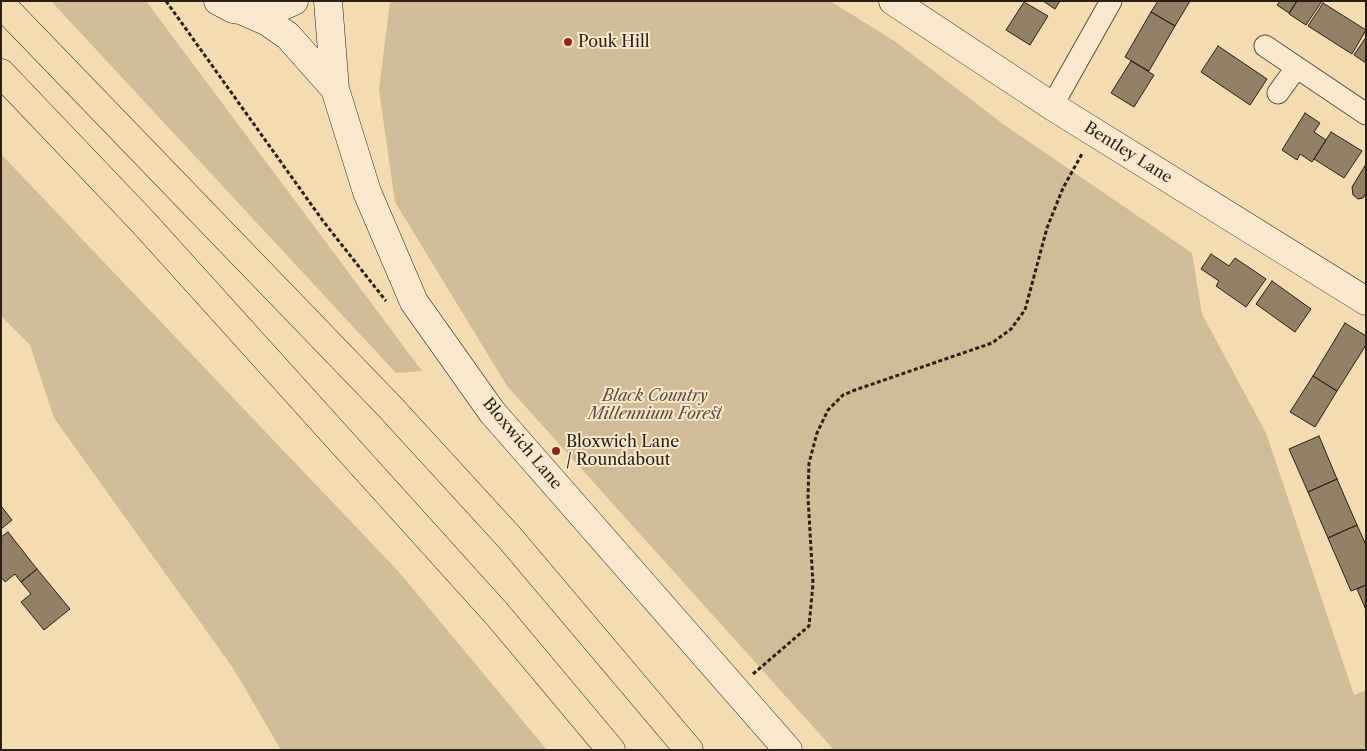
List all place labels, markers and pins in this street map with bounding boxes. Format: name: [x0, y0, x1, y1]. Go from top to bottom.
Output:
place label: Pouk Hill: [578, 32, 649, 52]
marker: Pouk Hill: [562, 36, 574, 48]
place label: Bloxwich Lane / Roundabout: [566, 432, 679, 470]
marker: Bloxwich Lane / Roundabout: [550, 445, 562, 457]

